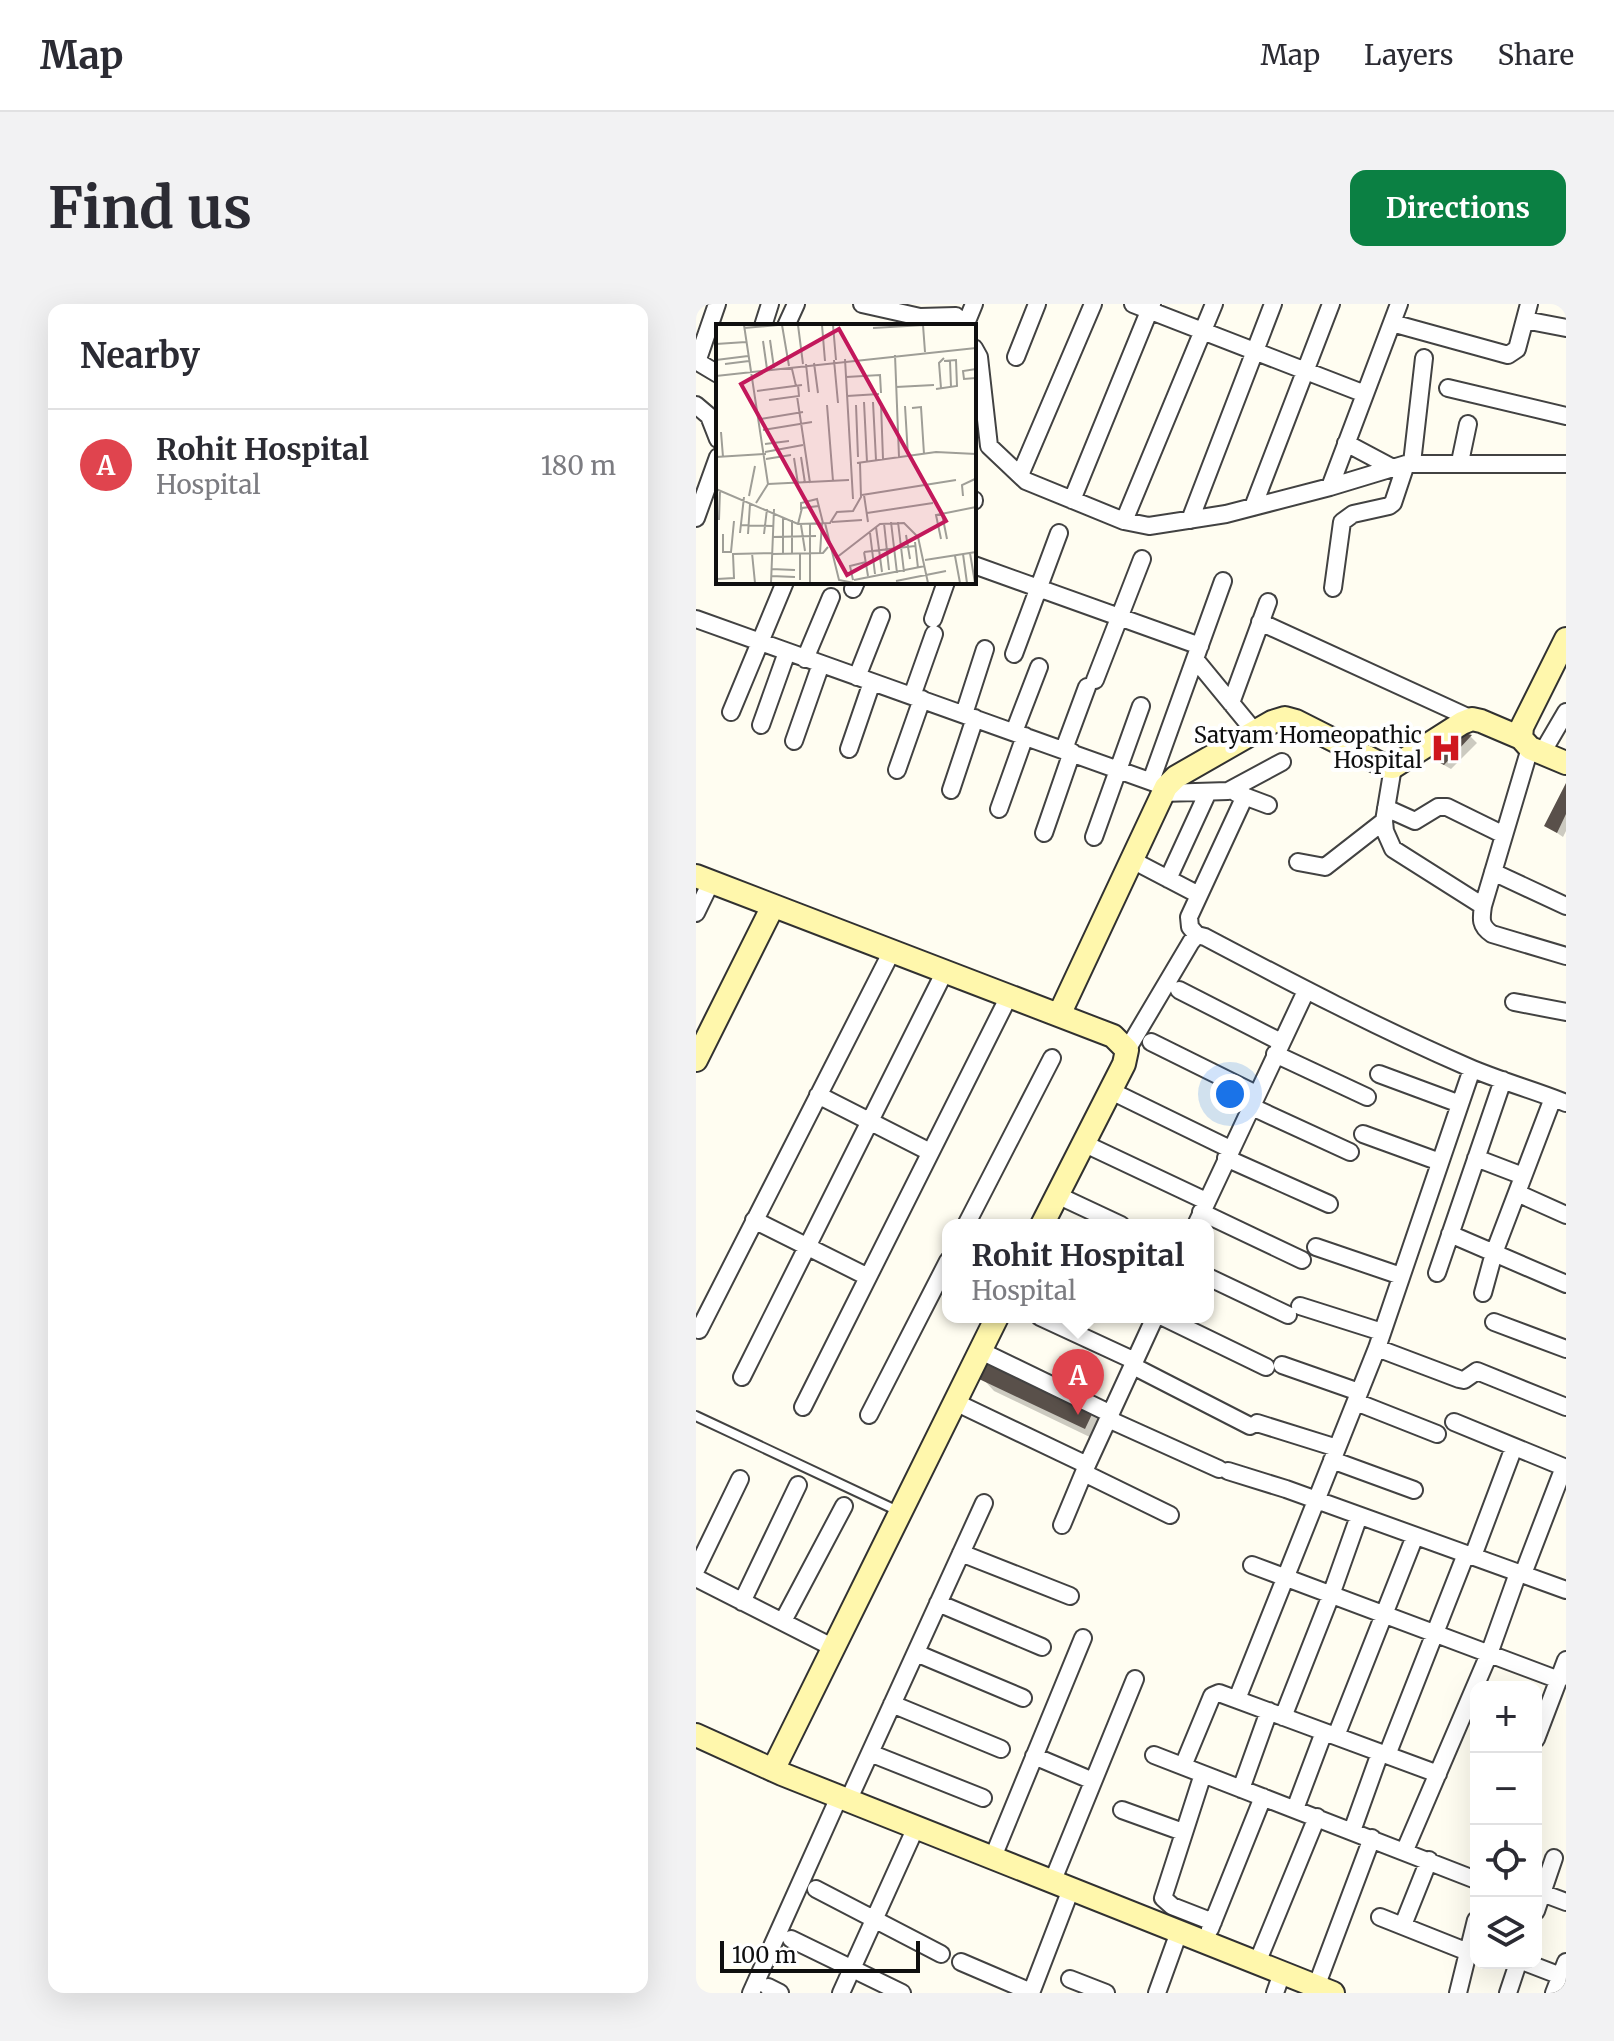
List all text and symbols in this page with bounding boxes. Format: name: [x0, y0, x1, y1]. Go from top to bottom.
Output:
text: Map: [40, 32, 124, 79]
text: Map: [1260, 37, 1320, 73]
text: Layers: [1364, 37, 1453, 73]
text: Share: [1497, 37, 1574, 73]
button: Directions: [1350, 170, 1566, 246]
text: Find us: [48, 173, 252, 243]
inset map: [716, 324, 976, 584]
text: Nearby: [80, 335, 200, 377]
text: Rohit Hospital: [156, 430, 369, 468]
text: A: [97, 449, 115, 482]
text: 180 m: [541, 449, 616, 482]
text: Hospital: [156, 468, 261, 501]
place label: Satyam Homeopathic Hospital: [1194, 721, 1422, 774]
hospital icon: Satyam Homeopathic Hospital: [1429, 731, 1463, 765]
your location: [1210, 1074, 1250, 1114]
popup: [942, 1219, 1214, 1323]
text: Rohit Hospital: [972, 1236, 1184, 1274]
text: Hospital: [972, 1274, 1076, 1307]
pin: A: [1052, 1349, 1104, 1415]
map controls: [1470, 1681, 1542, 1969]
button: +: [1470, 1681, 1542, 1753]
button: −: [1470, 1753, 1542, 1825]
button: locate: [1470, 1825, 1542, 1897]
button: layers: [1470, 1897, 1542, 1969]
scale bar: [720, 1937, 920, 1973]
text: 100 m: [732, 1941, 797, 1969]

